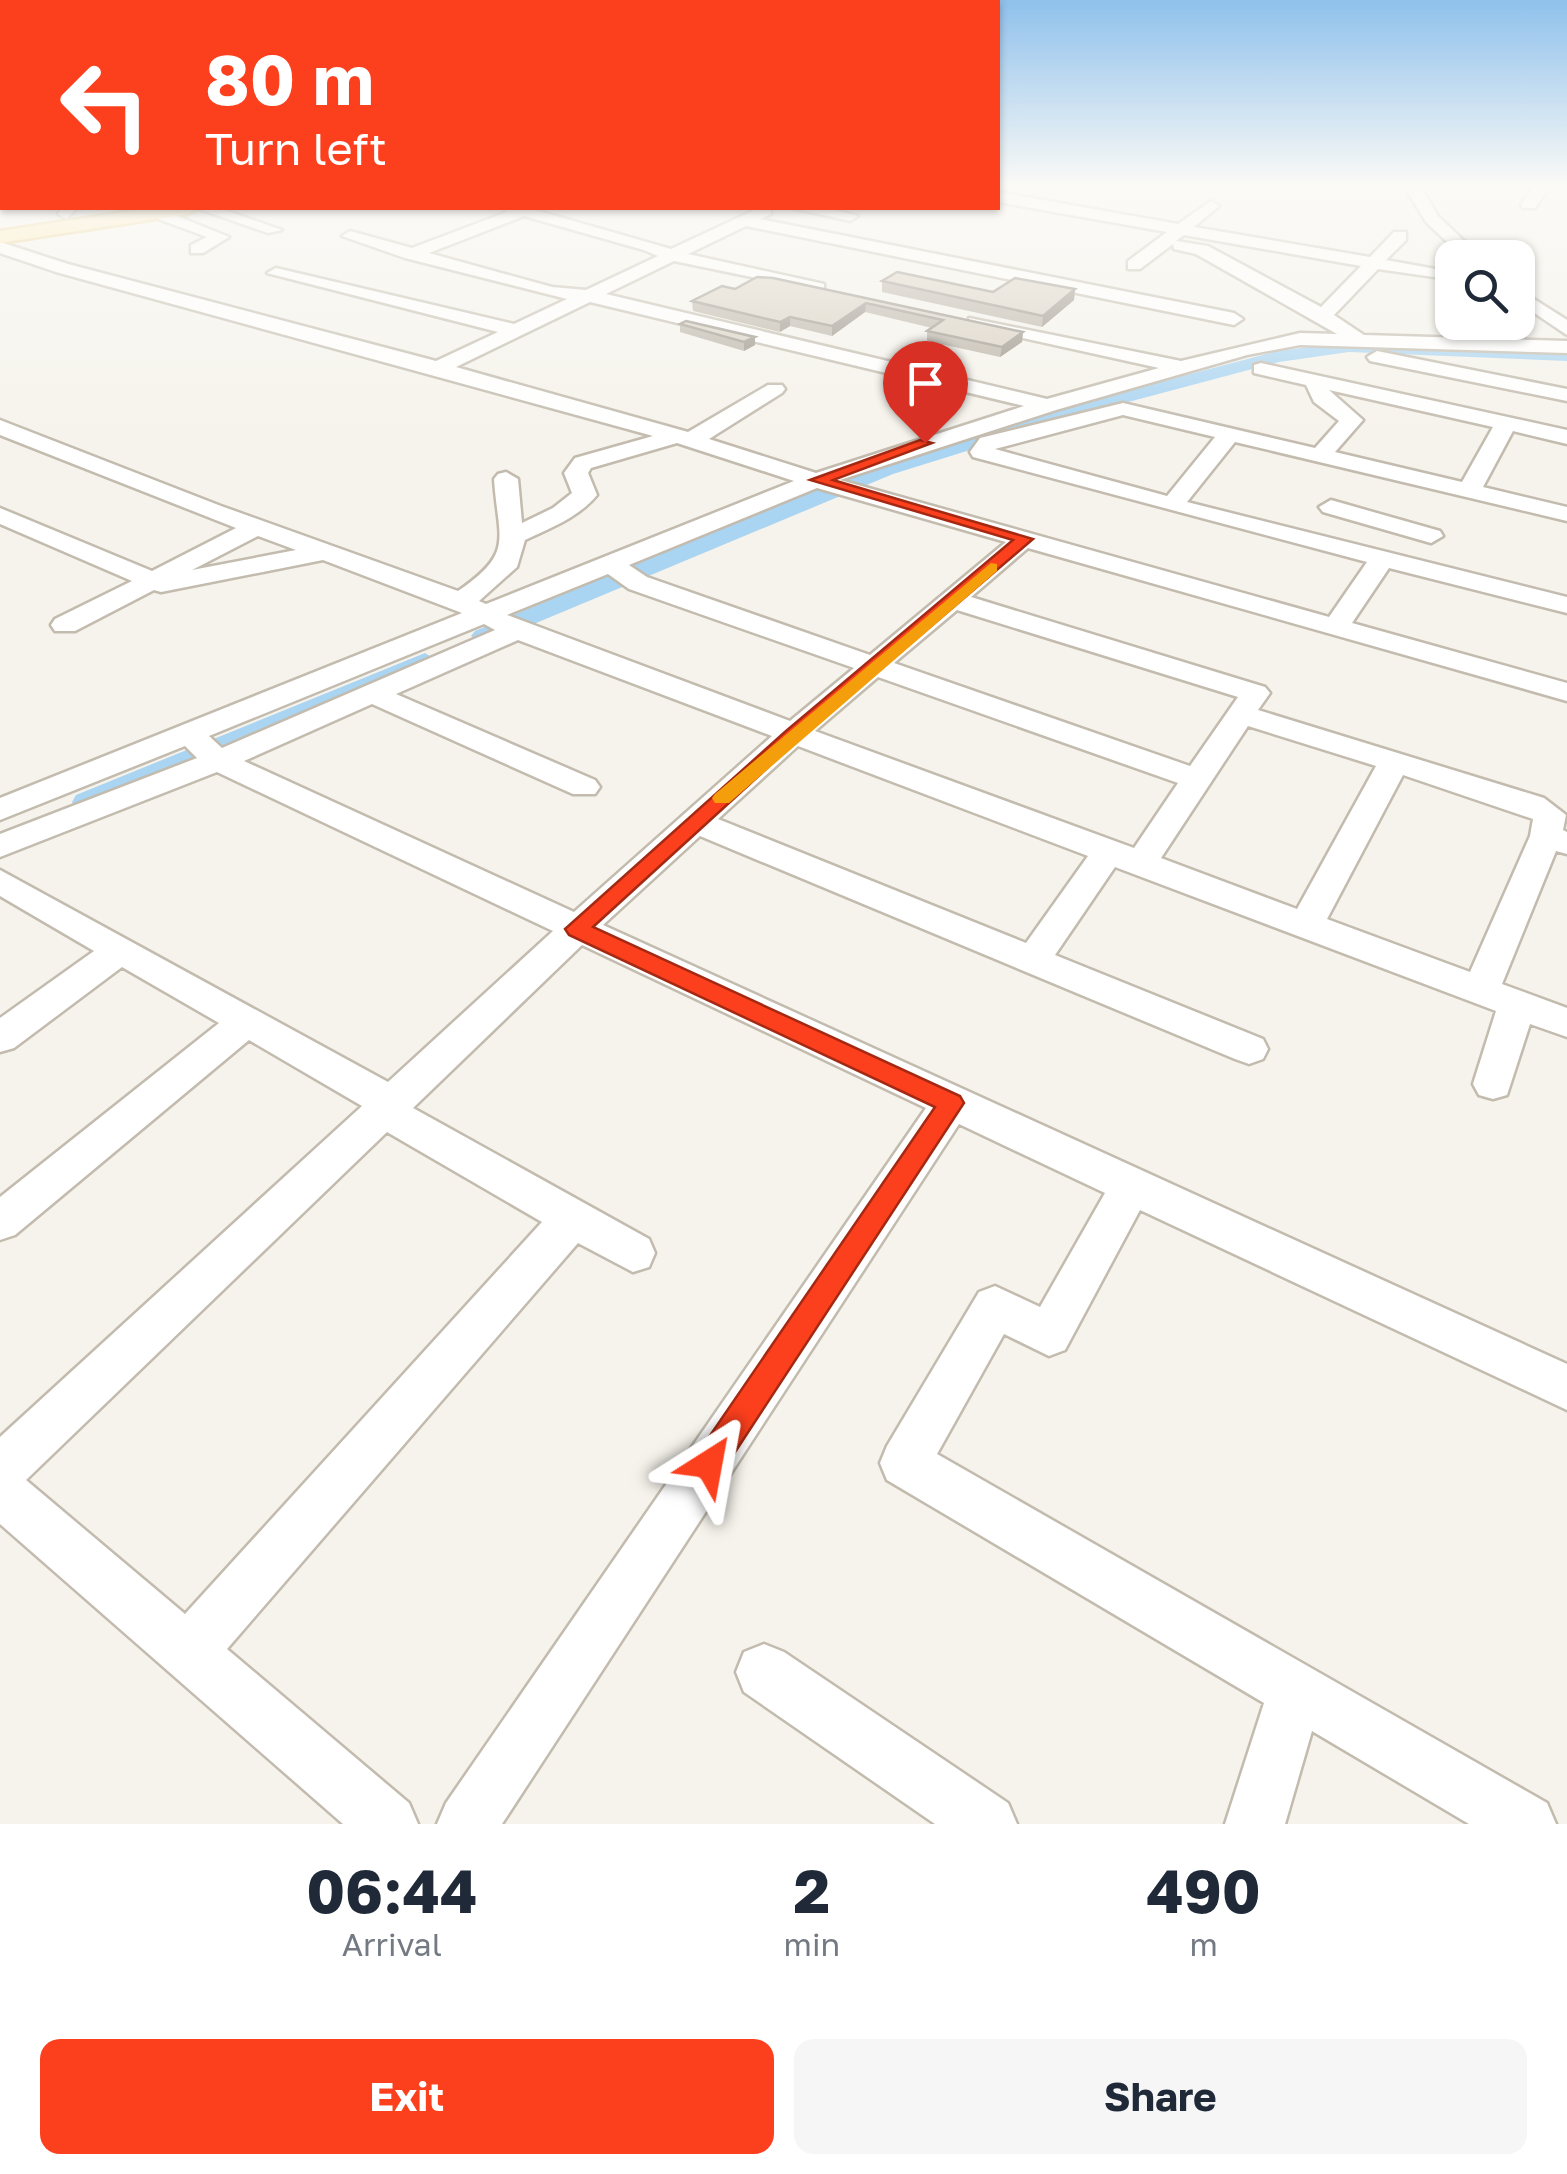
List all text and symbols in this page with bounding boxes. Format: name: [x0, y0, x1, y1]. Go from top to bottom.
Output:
text: 80 m: [205, 36, 374, 120]
icon: left: [40, 40, 170, 170]
text: Turn left: [205, 121, 387, 175]
map controls: [1435, 240, 1535, 340]
button: search: [1435, 240, 1535, 340]
pin: [883, 341, 968, 444]
icon: arrive: [898, 356, 953, 411]
position arrow: [657, 1412, 761, 1516]
text: 06:44: [306, 1854, 477, 1926]
text: 2: [794, 1854, 830, 1926]
text: 490: [1146, 1854, 1261, 1926]
text: Arrival: [342, 1925, 442, 1963]
text: min: [784, 1925, 840, 1963]
text: m: [1189, 1925, 1218, 1963]
button: Exit: [40, 2039, 774, 2154]
button: Share: [794, 2039, 1527, 2154]

